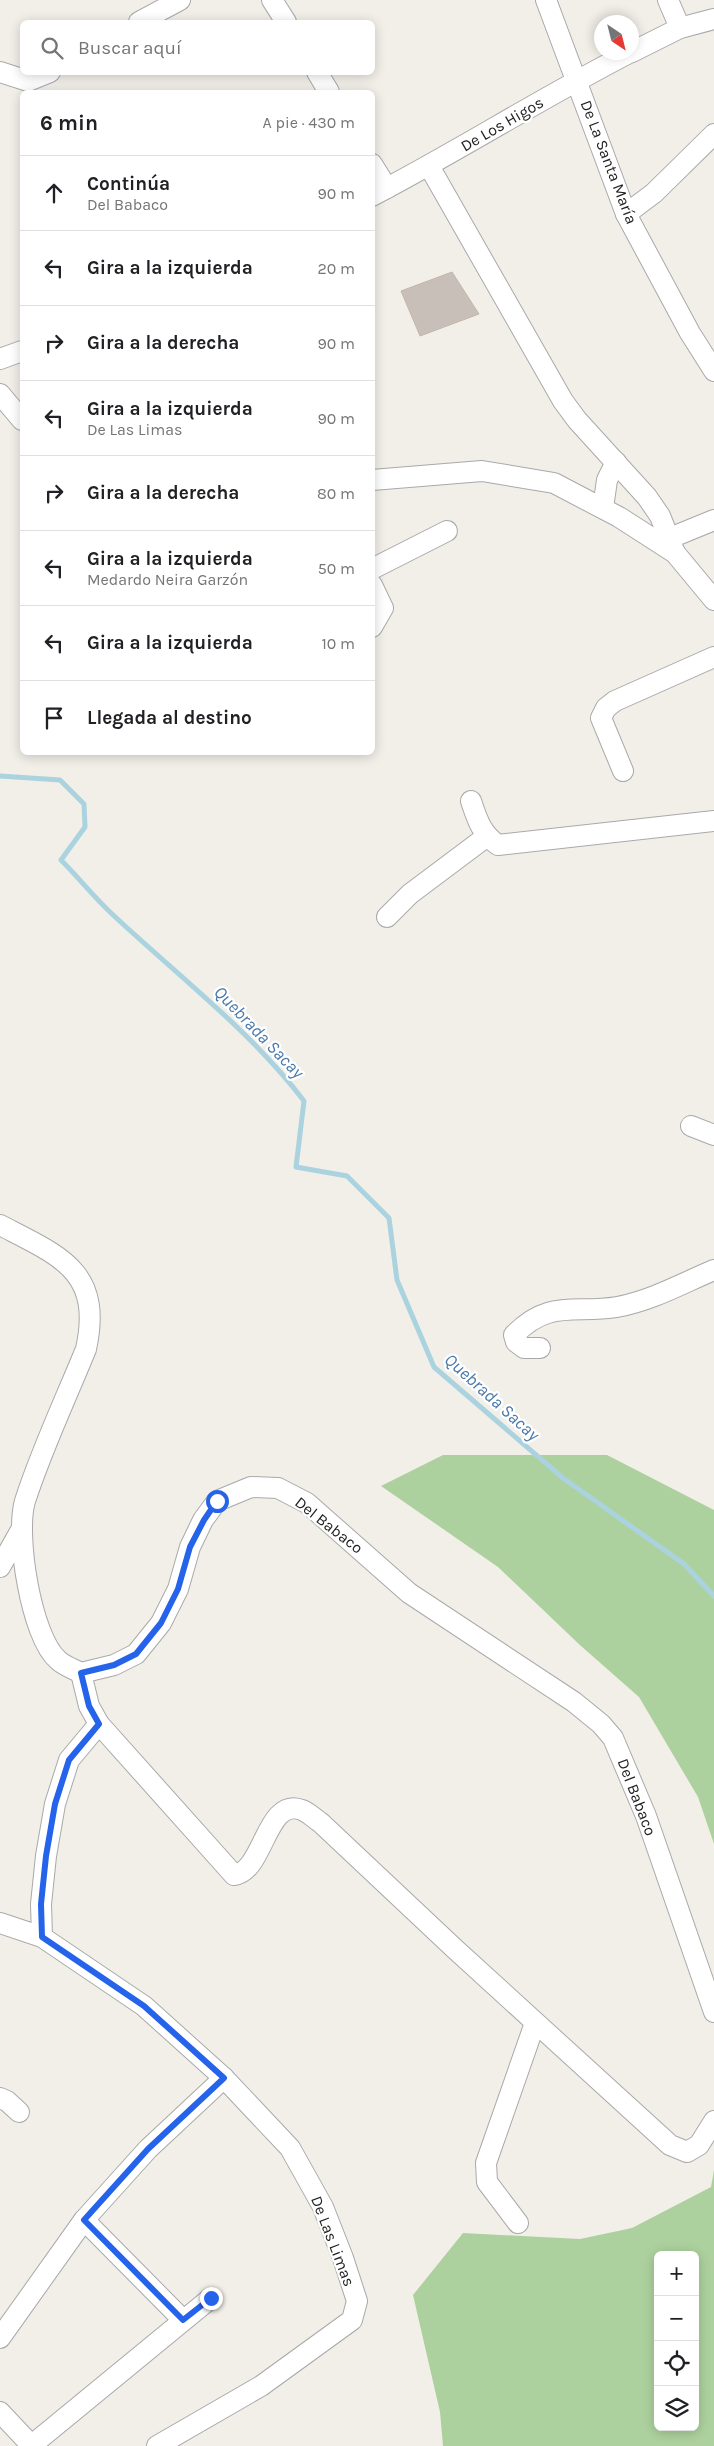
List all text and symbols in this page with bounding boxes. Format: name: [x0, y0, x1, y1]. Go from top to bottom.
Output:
north arrow: [594, 15, 639, 60]
search box: [20, 20, 375, 75]
icon: search: [38, 34, 66, 62]
text: Buscar aquí: [78, 37, 182, 59]
street label: De Los Higos: [457, 93, 547, 155]
street label: De La Santa María: [577, 97, 641, 227]
text: 6 min: [40, 111, 98, 135]
text: A pie · 430 m: [263, 113, 355, 132]
text: Continúa: [87, 173, 170, 195]
icon: ahead: [40, 179, 68, 207]
text: 90 m: [317, 184, 355, 203]
text: Del Babaco: [87, 195, 168, 214]
icon: left: [40, 254, 68, 282]
text: Gira a la izquierda: [87, 257, 253, 279]
text: 20 m: [317, 259, 355, 278]
icon: right: [40, 329, 68, 357]
text: Gira a la derecha: [87, 332, 239, 354]
text: 90 m: [317, 334, 355, 353]
text: Gira a la izquierda: [87, 398, 253, 420]
icon: left: [40, 404, 68, 432]
text: 90 m: [317, 409, 355, 428]
text: De Las Limas: [87, 420, 183, 439]
icon: right: [40, 479, 68, 507]
text: Gira a la derecha: [87, 482, 239, 504]
text: 80 m: [317, 484, 355, 503]
text: Gira a la izquierda: [87, 548, 253, 570]
icon: left: [40, 554, 68, 582]
text: 50 m: [318, 559, 355, 578]
text: Medardo Neira Garzón: [87, 570, 248, 589]
icon: left: [40, 629, 68, 657]
text: Gira a la izquierda: [87, 632, 253, 654]
text: 10 m: [321, 634, 355, 653]
icon: arrive: [40, 704, 68, 732]
text: Llegada al destino: [87, 707, 252, 729]
water label: Quebrada Sacay: [209, 981, 309, 1084]
water label: Quebrada Sacay: [440, 1349, 545, 1446]
route start: [206, 1490, 229, 1513]
street label: Del Babaco: [291, 1493, 367, 1557]
street label: Del Babaco: [614, 1756, 660, 1838]
street label: De Las Limas: [307, 2193, 359, 2289]
map controls: [654, 2251, 699, 2431]
button: +: [654, 2251, 699, 2296]
route end: [200, 2287, 223, 2310]
button: −: [654, 2296, 699, 2341]
button: locate: [654, 2341, 699, 2386]
button: layers: [654, 2386, 699, 2431]

